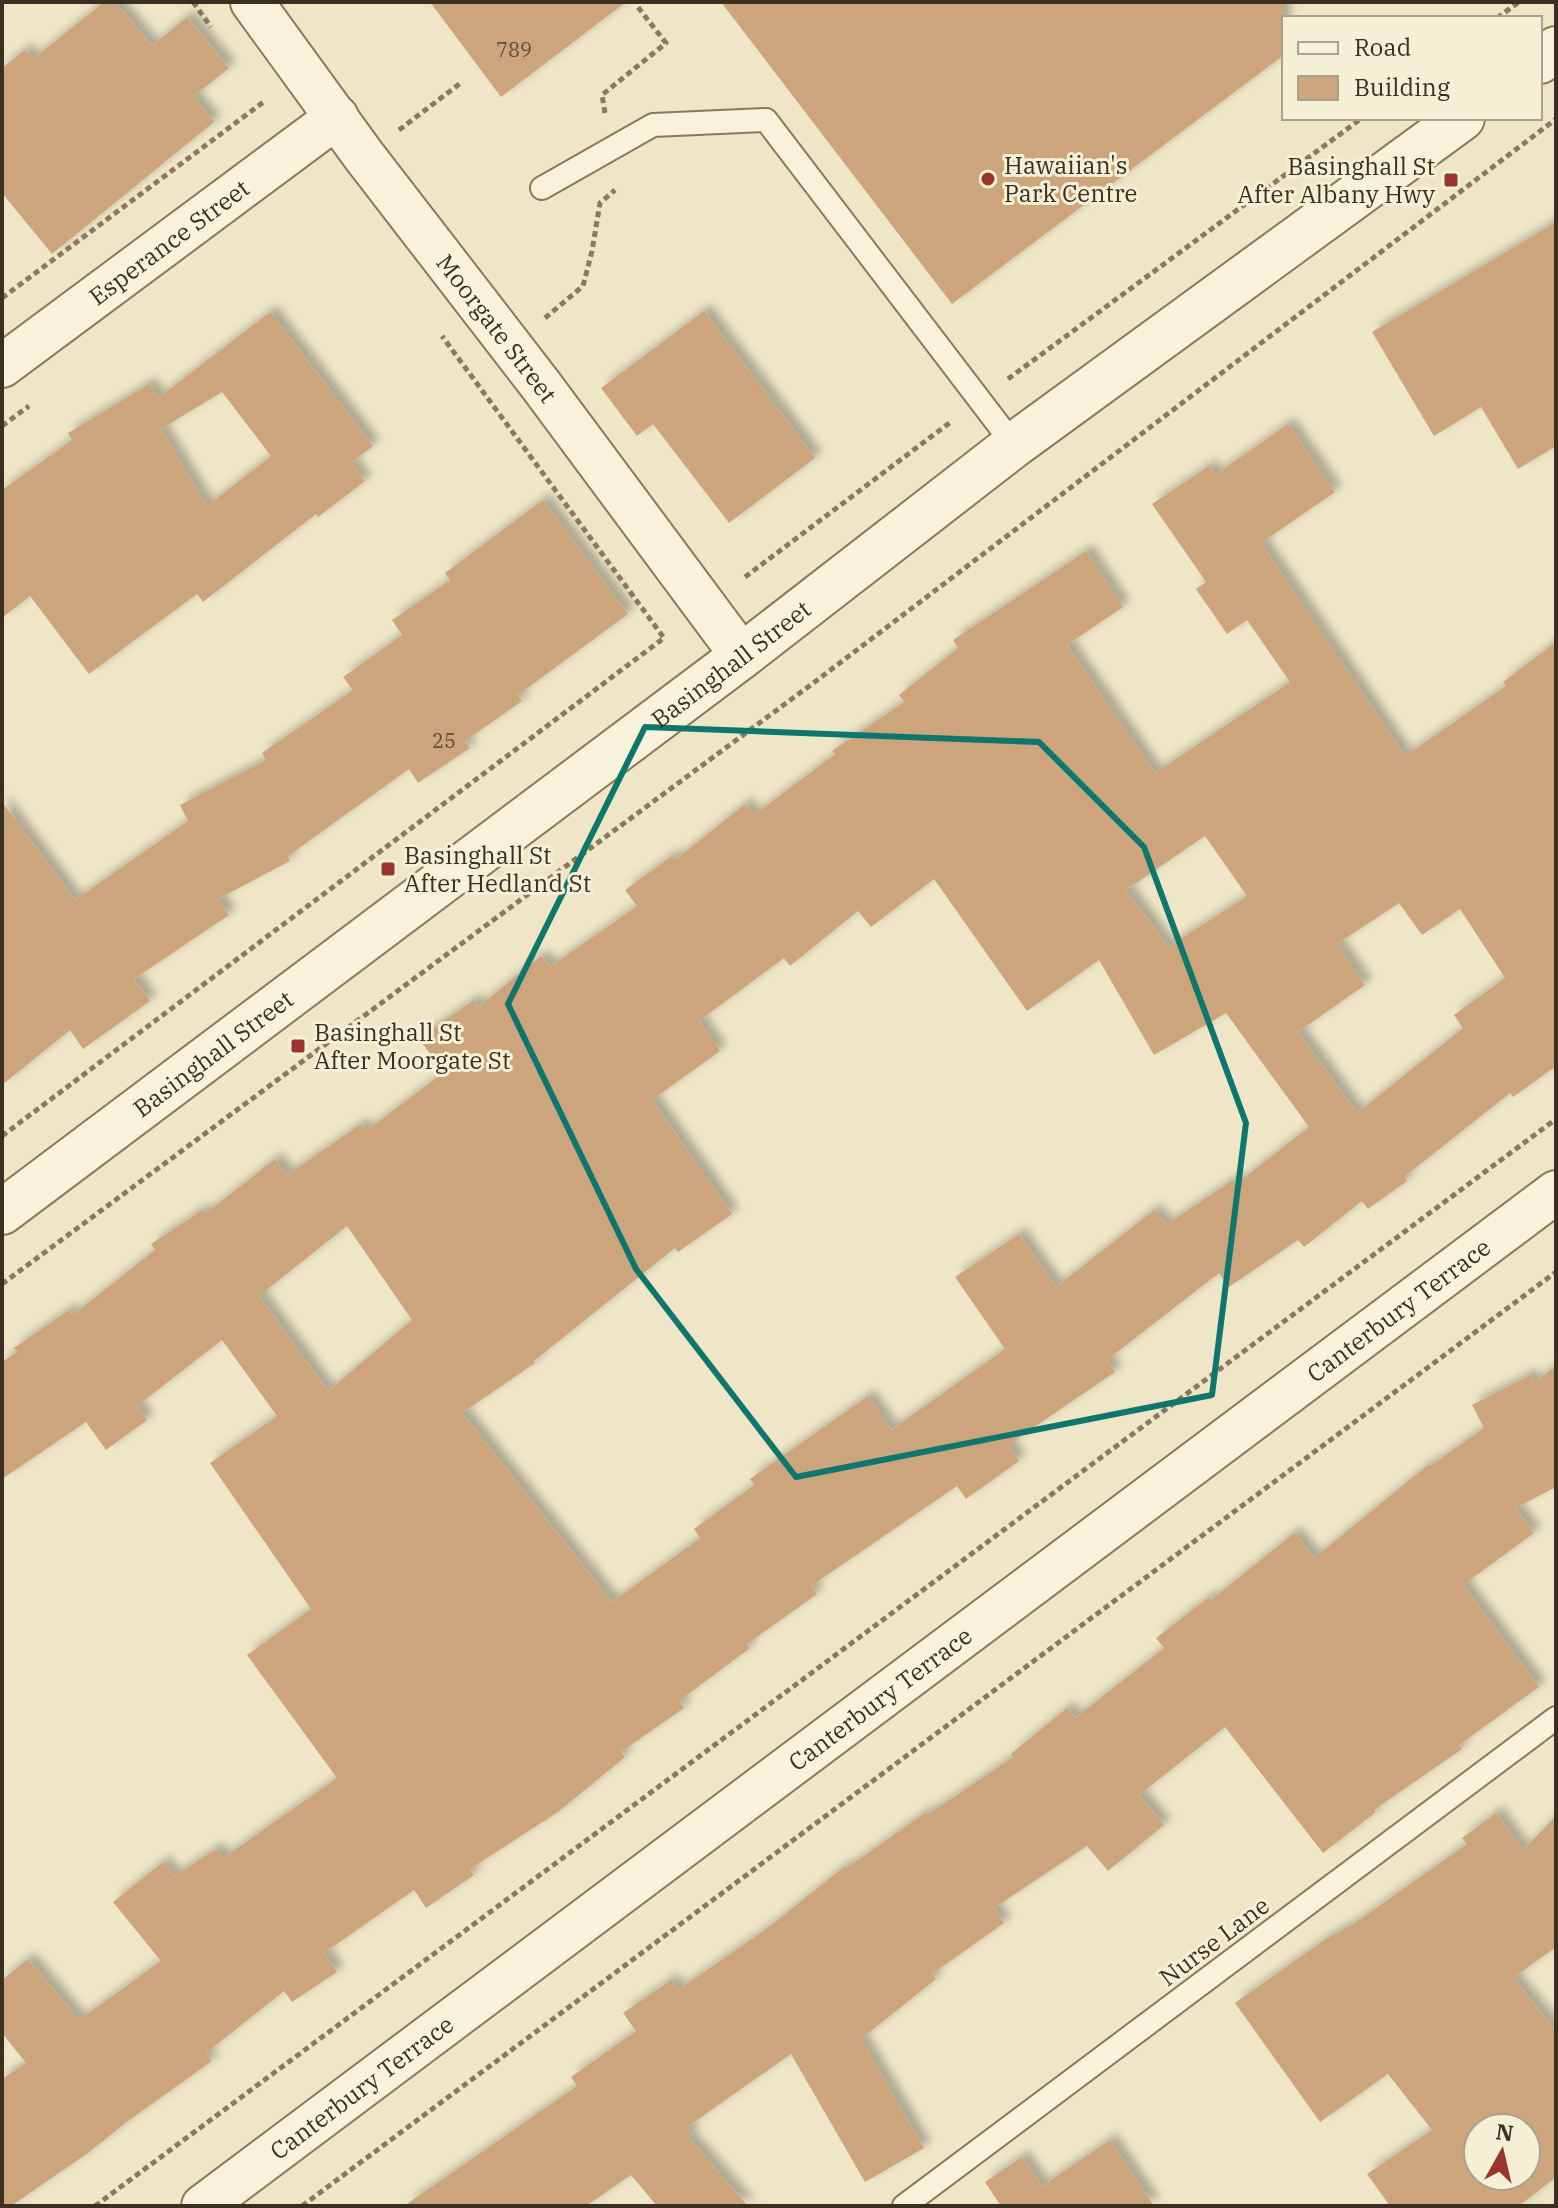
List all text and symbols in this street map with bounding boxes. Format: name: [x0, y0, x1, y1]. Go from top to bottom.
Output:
legend: [1282, 16, 1542, 120]
text: Road: [1354, 31, 1411, 63]
house number: 789: [496, 36, 532, 63]
text: Building: [1354, 71, 1450, 103]
place label: Hawaiian's Park Centre: [1004, 149, 1137, 209]
place label: Basinghall St After Albany Hwy: [1237, 150, 1435, 210]
marker: Hawaiian's Park Centre: [979, 170, 997, 188]
marker: Basinghall St After Albany Hwy: [1442, 171, 1460, 189]
street label: Esperance Street: [82, 172, 256, 312]
street label: Moorgate Street: [430, 248, 564, 409]
street label: Basinghall Street: [645, 593, 817, 735]
house number: 25: [432, 727, 456, 754]
place label: Basinghall St After Hedland St: [404, 839, 591, 899]
marker: Basinghall St After Hedland St: [379, 860, 397, 878]
street label: Basinghall Street: [127, 983, 300, 1124]
place label: Basinghall St After Moorgate St: [314, 1016, 510, 1076]
marker: Basinghall St After Moorgate St: [289, 1037, 307, 1055]
street label: Canterbury Terrace: [1300, 1231, 1497, 1389]
street label: Canterbury Terrace: [782, 1619, 978, 1778]
street label: Nurse Lane: [1153, 1889, 1275, 1993]
street label: Canterbury Terrace: [263, 2008, 460, 2167]
north arrow: [1462, 2112, 1542, 2192]
text: N: [1494, 2116, 1515, 2147]

